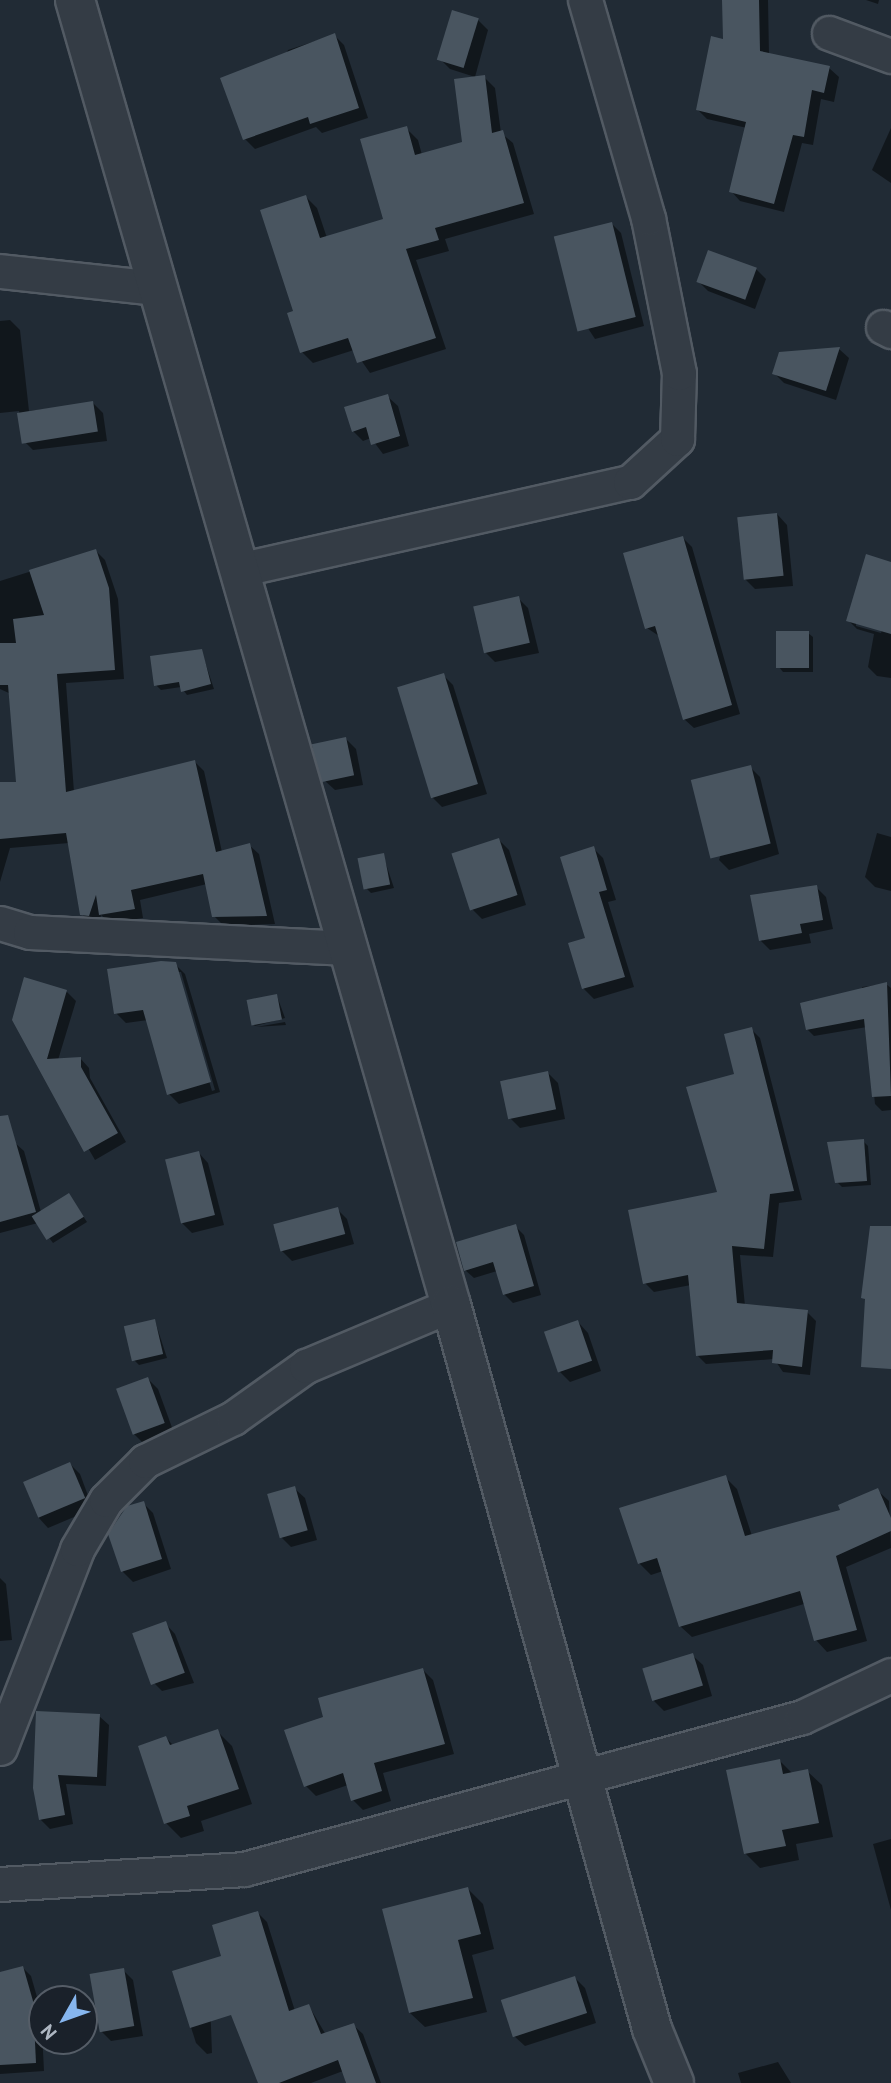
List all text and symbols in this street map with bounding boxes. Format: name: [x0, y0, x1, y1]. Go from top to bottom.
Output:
north arrow: [28, 1985, 98, 2055]
text: N: [35, 2020, 62, 2045]

